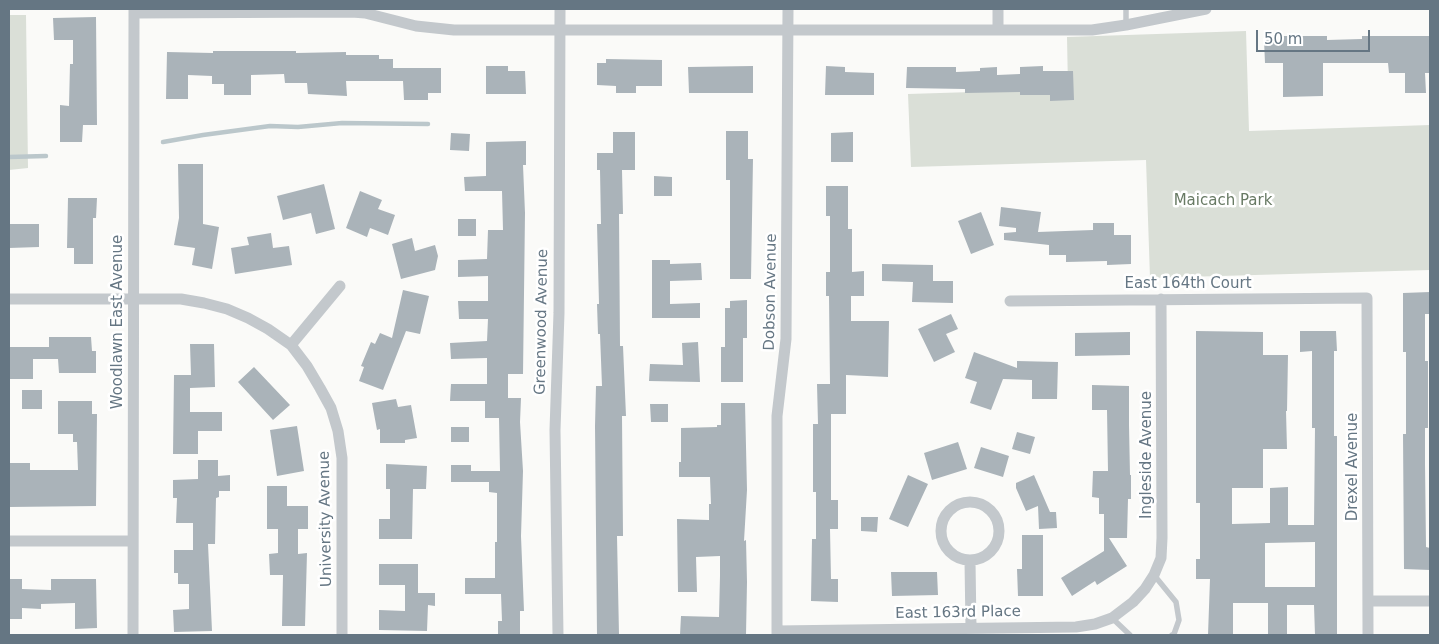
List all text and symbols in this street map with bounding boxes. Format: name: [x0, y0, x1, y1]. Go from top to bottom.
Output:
scale bar: [1259, 20, 1373, 52]
text: 50 m: [1264, 30, 1302, 48]
park label: Maicach Park: [1174, 192, 1272, 210]
street label: Dobson Avenue: [761, 233, 781, 351]
street label: Woodlawn East Avenue: [109, 235, 127, 409]
street label: Greenwood Avenue: [532, 249, 552, 395]
street label: East 164th Court: [1124, 275, 1252, 293]
street label: Ingleside Avenue: [1138, 391, 1156, 519]
street label: Drexel Avenue: [1344, 413, 1362, 521]
street label: University Avenue: [316, 451, 336, 587]
street label: East 163rd Place: [895, 603, 1021, 623]

